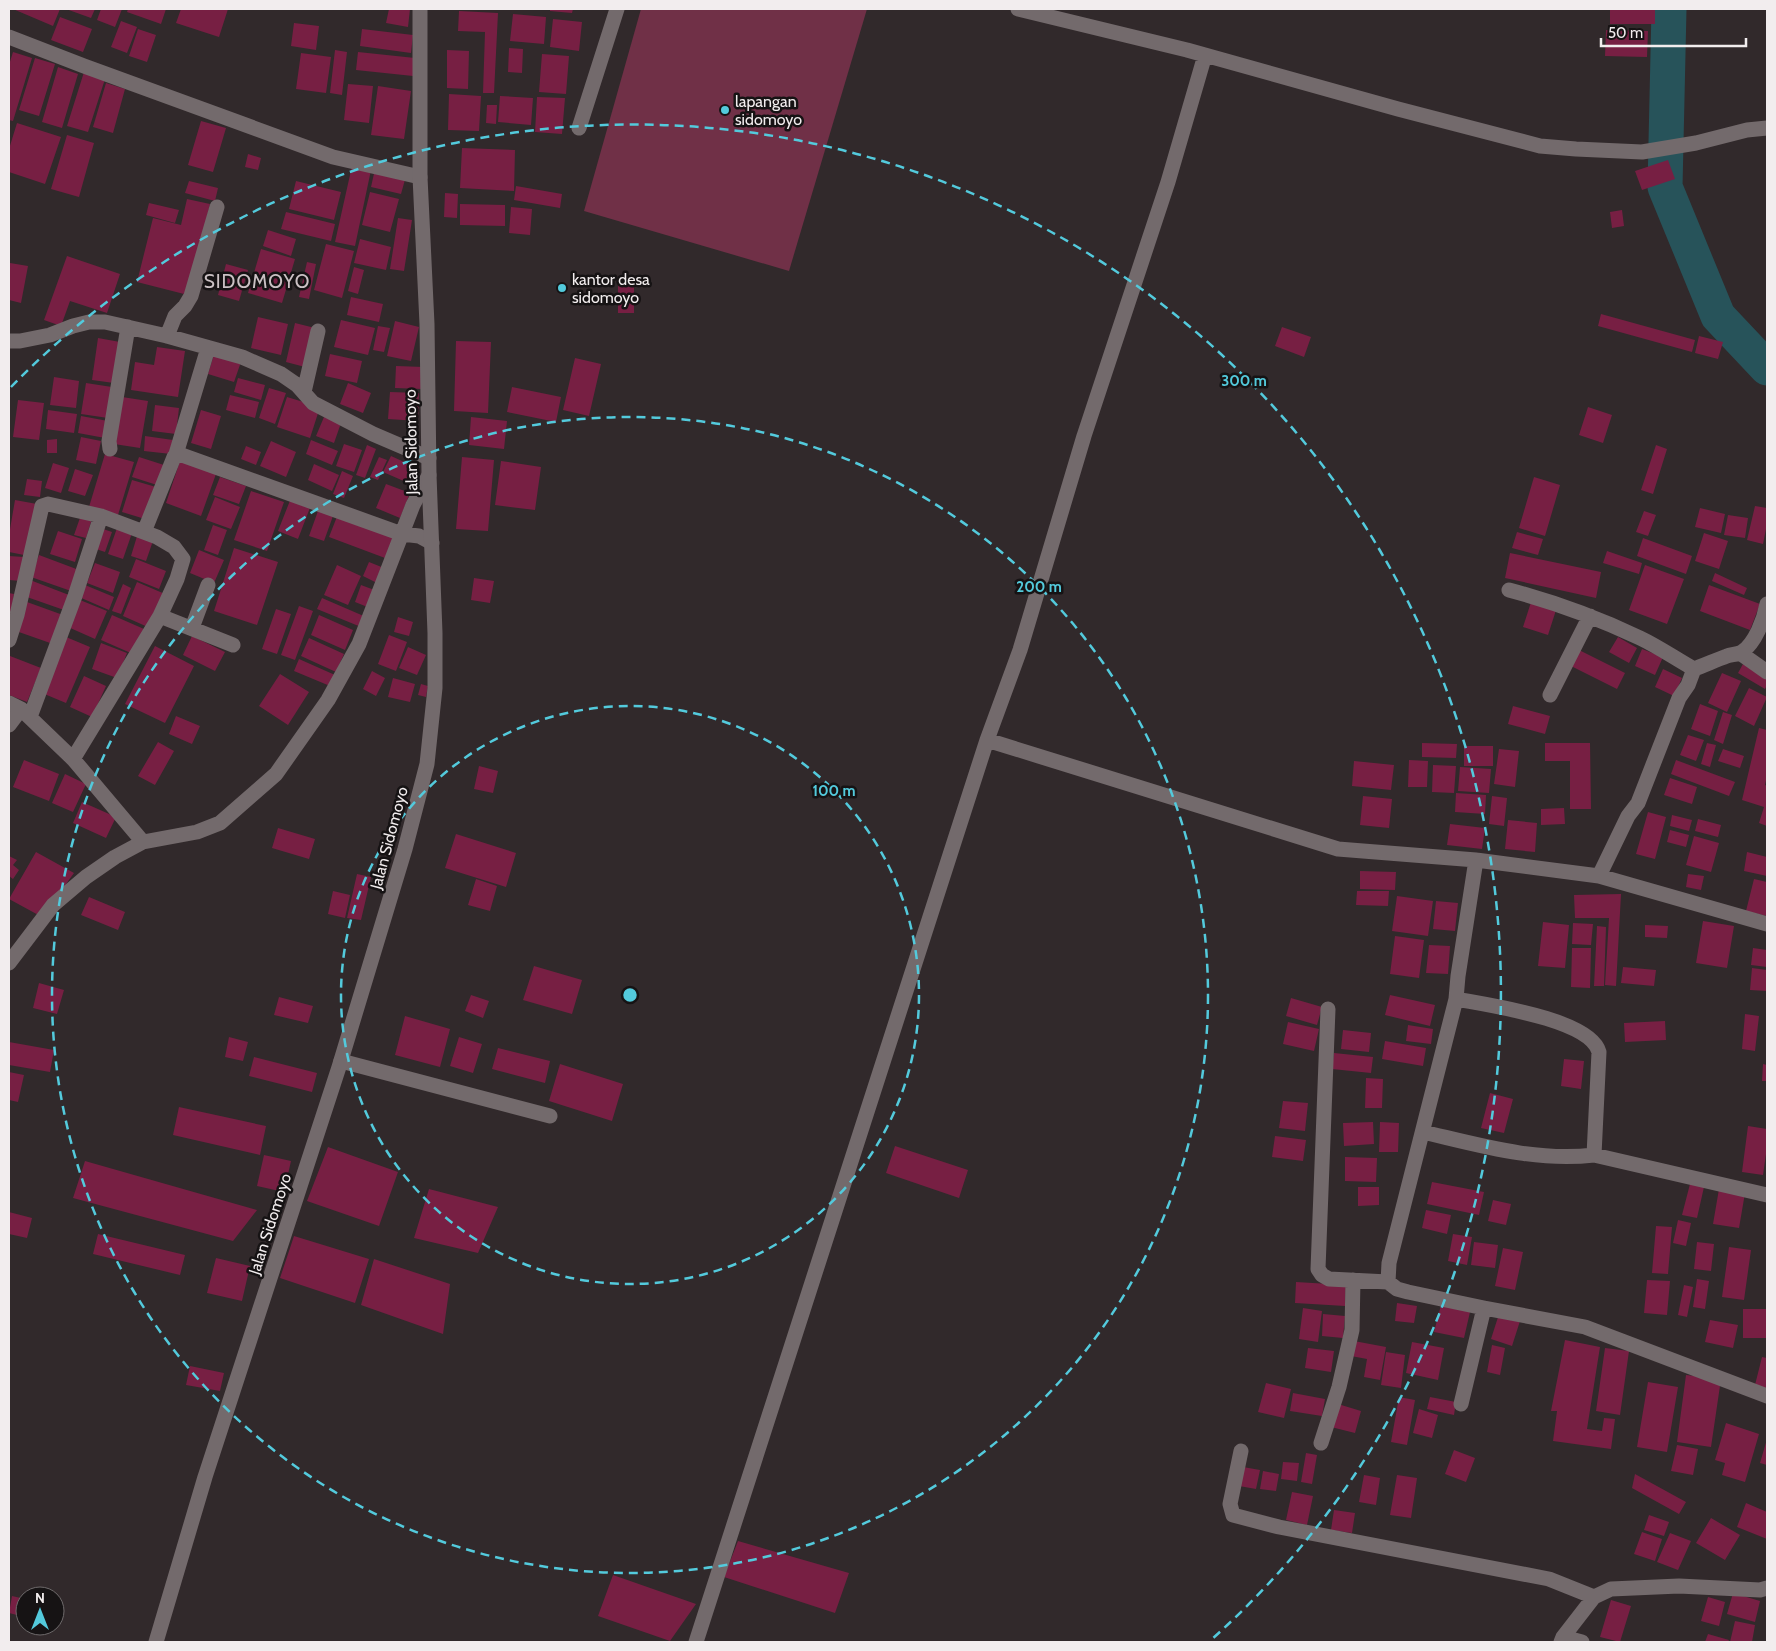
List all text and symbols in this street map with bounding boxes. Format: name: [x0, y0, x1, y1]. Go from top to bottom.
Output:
scale bar: [1601, 15, 1746, 47]
text: 50 m: [1608, 24, 1643, 42]
place label: lapangan sidomoyo: [735, 92, 802, 129]
marker: lapangan sidomoyo: [719, 104, 731, 116]
district label: SIDOMOYO: [204, 270, 310, 293]
place label: kantor desa sidomoyo: [572, 270, 650, 307]
marker: kantor desa sidomoyo: [556, 282, 568, 294]
text: 300 m: [1221, 372, 1267, 390]
street label: Jalan Sidomoyo: [401, 389, 421, 496]
text: 200 m: [1016, 578, 1062, 596]
text: 100 m: [812, 782, 856, 800]
street label: Jalan Sidomoyo: [366, 784, 412, 892]
centre of rings: [621, 986, 639, 1004]
street label: Jalan Sidomoyo: [244, 1171, 295, 1278]
north arrow: [15, 1586, 65, 1636]
text: N: [35, 1589, 45, 1607]

